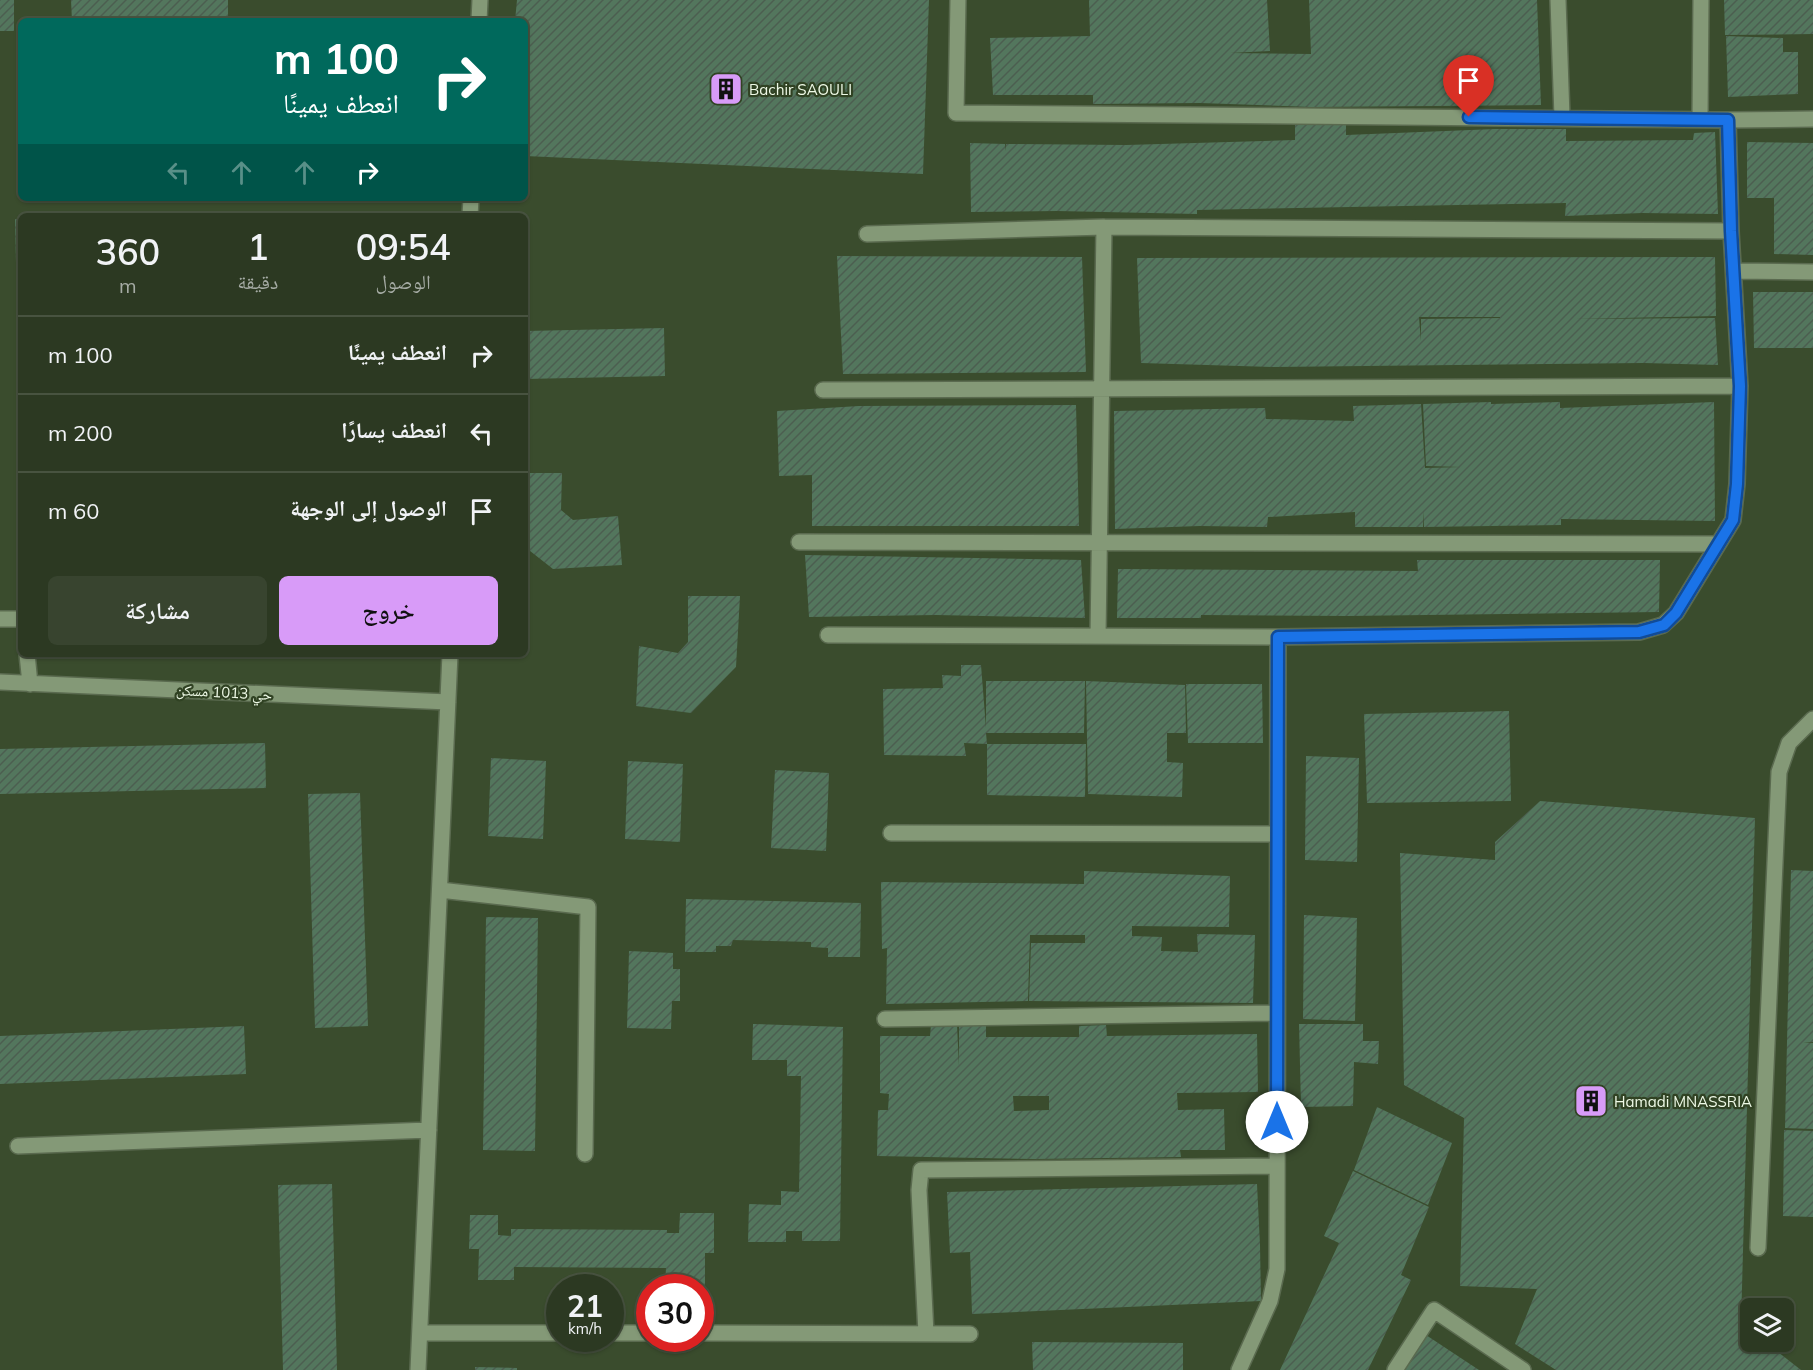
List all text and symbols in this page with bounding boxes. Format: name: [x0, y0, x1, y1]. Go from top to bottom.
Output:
text: 100 m: [274, 32, 399, 85]
icon: right: [420, 42, 498, 120]
pin: [1443, 55, 1494, 117]
icon: arrive: [1452, 64, 1485, 97]
building icon: Bachir SAOULI: [708, 71, 744, 107]
place label: Bachir SAOULI: [749, 80, 852, 99]
text: انعطف يمينًا: [283, 86, 399, 120]
icon: left: [162, 156, 195, 189]
icon: ahead: [225, 156, 258, 189]
icon: ahead: [288, 156, 321, 189]
icon: right: [351, 156, 384, 189]
text: 1: [247, 224, 269, 269]
text: 09:54: [356, 224, 451, 269]
text: 360: [95, 229, 160, 274]
text: دقيقة: [238, 269, 278, 294]
text: الوصول: [375, 269, 431, 294]
text: m: [119, 273, 137, 298]
text: انعطف يمينًا: [348, 338, 447, 366]
icon: right: [465, 339, 498, 372]
text: 100 m: [48, 341, 113, 369]
text: انعطف يسارًا: [341, 416, 447, 444]
icon: left: [465, 417, 498, 450]
text: 200 m: [48, 419, 113, 447]
text: الوصول إلى الوجهة: [290, 494, 447, 522]
icon: arrive: [465, 495, 498, 528]
text: 60 m: [48, 497, 99, 525]
button: مشاركة: [48, 576, 267, 645]
button: خروج: [279, 576, 498, 645]
street label: حي 1013 مسكن: [175, 680, 273, 707]
building icon: Hamadi MNASSRIA: [1573, 1083, 1609, 1119]
position arrow: [1245, 1090, 1309, 1154]
place label: Hamadi MNASSRIA: [1614, 1092, 1752, 1111]
speed limit sign: 30: [636, 1274, 714, 1352]
text: 21: [567, 1287, 603, 1325]
map controls: [1740, 1298, 1794, 1352]
button: layers: [1740, 1298, 1794, 1352]
text: km/h: [568, 1319, 602, 1338]

